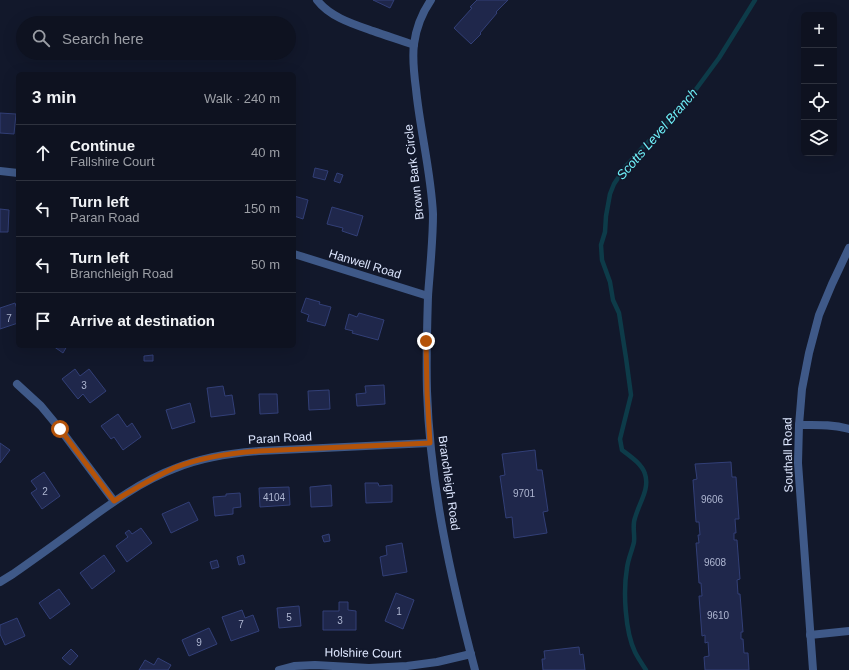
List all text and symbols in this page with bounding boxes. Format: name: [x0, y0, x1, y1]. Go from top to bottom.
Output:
map controls: [801, 12, 837, 156]
button: +: [801, 12, 837, 48]
search box: [16, 16, 296, 60]
icon: search: [30, 27, 52, 49]
text: Search here: [62, 30, 144, 47]
button: −: [801, 48, 837, 84]
button: locate: [801, 84, 837, 120]
water label: Scotts Level Branch: [613, 85, 701, 183]
text: 3 min: [32, 88, 76, 107]
text: Walk · 240 m: [204, 91, 280, 106]
button: layers: [801, 120, 837, 156]
street label: Brown Bark Circle: [401, 123, 427, 221]
text: Continue: [70, 137, 135, 154]
icon: ahead: [32, 142, 54, 164]
text: 40 m: [251, 145, 280, 160]
text: Fallshire Court: [70, 154, 155, 169]
text: Turn left: [70, 193, 129, 210]
icon: left: [32, 198, 54, 220]
text: 150 m: [244, 201, 280, 216]
text: Paran Road: [70, 210, 139, 225]
street label: Hanwell Road: [327, 246, 403, 282]
text: Turn left: [70, 249, 129, 266]
icon: left: [32, 254, 54, 276]
text: 50 m: [251, 257, 280, 272]
text: Branchleigh Road: [70, 266, 173, 281]
icon: arrive: [32, 310, 54, 332]
text: Arrive at destination: [70, 312, 215, 329]
house number: 7: [6, 313, 12, 324]
route end: [417, 332, 435, 350]
house number: 3: [81, 380, 87, 391]
street label: Southall Road: [780, 417, 796, 493]
route start: [51, 420, 69, 438]
street label: Paran Road: [248, 429, 312, 447]
street label: Branchleigh Road: [435, 435, 463, 531]
house number: 2: [42, 486, 48, 497]
house number: 9701: [513, 488, 536, 499]
house number: 4104: [263, 492, 286, 503]
house number: 9606: [701, 494, 724, 505]
house number: 9608: [704, 557, 727, 568]
house number: 1: [396, 606, 402, 617]
house number: 9610: [707, 610, 730, 621]
house number: 5: [286, 612, 292, 623]
house number: 3: [337, 615, 343, 626]
house number: 7: [238, 619, 244, 630]
house number: 9: [196, 637, 202, 648]
street label: Holshire Court: [325, 645, 402, 661]

